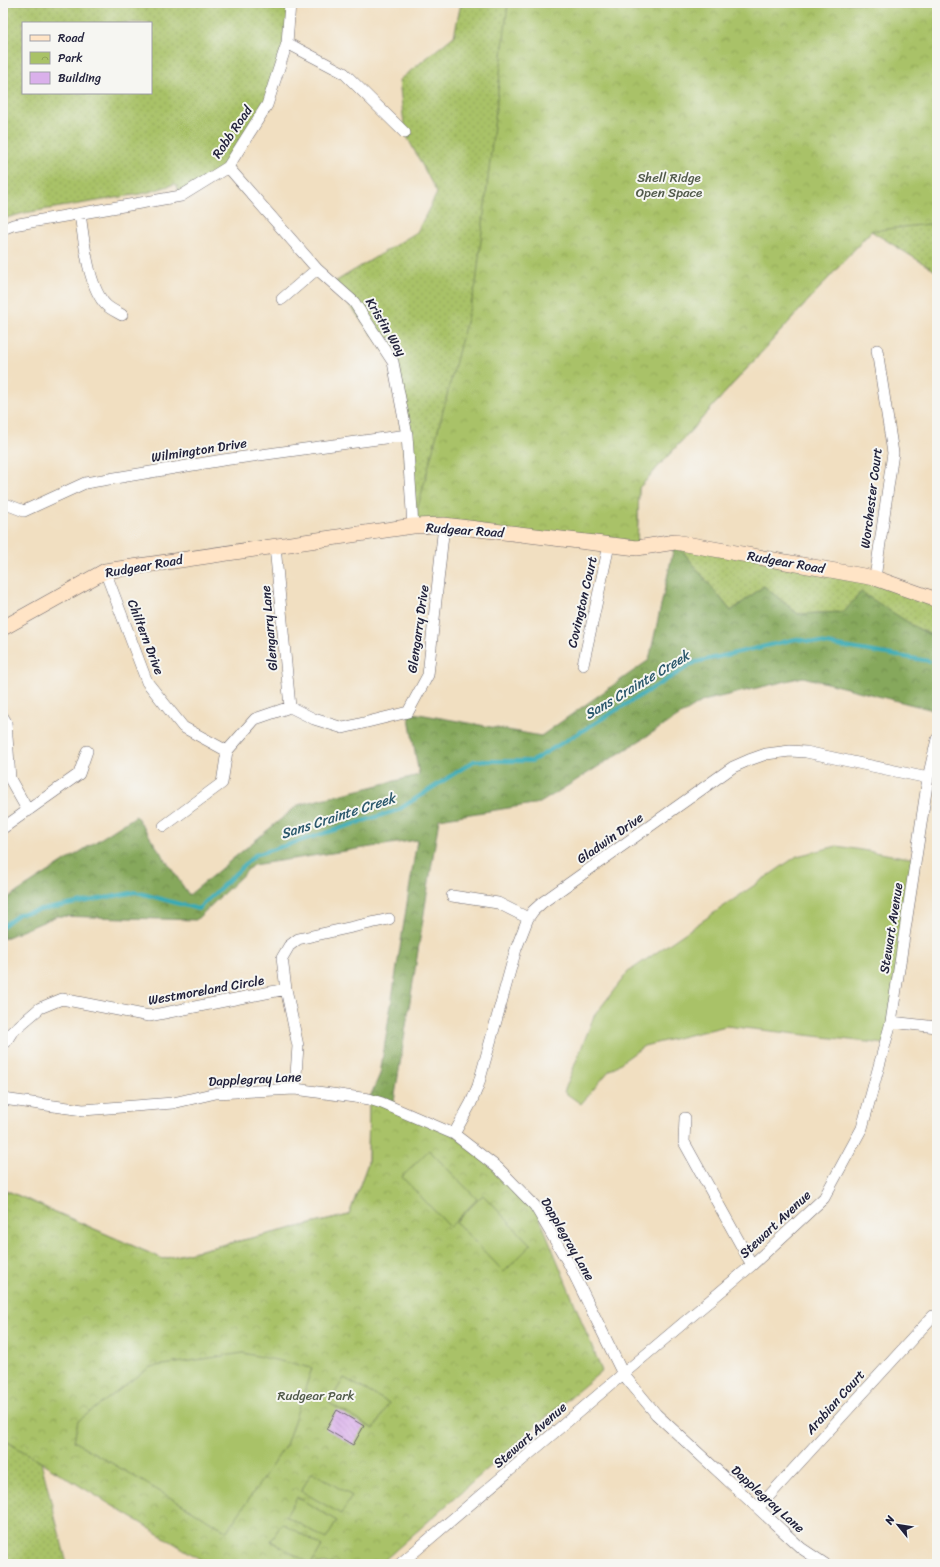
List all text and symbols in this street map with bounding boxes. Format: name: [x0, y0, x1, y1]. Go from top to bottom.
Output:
legend: [22, 22, 152, 94]
text: Road: [58, 27, 85, 49]
text: Park: [58, 47, 83, 69]
text: Building: [58, 67, 101, 89]
street label: Robb Road: [206, 100, 259, 163]
park label: Shell Ridge Open Space: [636, 166, 702, 204]
street label: Kristin Way: [359, 293, 413, 361]
street label: Wilmington Drive: [150, 431, 249, 469]
street label: Worchester Court: [853, 446, 889, 550]
street label: Rudgear Road: [425, 516, 506, 544]
street label: Rudgear Road: [746, 544, 828, 580]
street label: Rudgear Road: [104, 548, 186, 584]
street label: Covington Court: [560, 554, 604, 650]
street label: Glengarry Drive: [400, 583, 436, 675]
street label: Glengarry Lane: [254, 584, 284, 672]
street label: Chiltern Drive: [121, 596, 171, 678]
water label: Sans Crainte Creek: [579, 643, 696, 726]
water label: Sans Crainte Creek: [277, 785, 400, 846]
street label: Gladwin Drive: [572, 806, 649, 870]
street label: Stewart Avenue: [872, 880, 910, 975]
street label: Westmoreland Circle: [146, 968, 266, 1012]
street label: Dapplegray Lane: [208, 1065, 302, 1093]
street label: Stewart Avenue: [734, 1184, 817, 1264]
street label: Dapplegray Lane: [535, 1193, 601, 1285]
street label: Arabian Court: [799, 1364, 871, 1440]
park label: Rudgear Park: [278, 1384, 355, 1407]
street label: Stewart Avenue: [488, 1396, 572, 1474]
street label: Dapplegray Lane: [726, 1459, 811, 1539]
north arrow: [878, 1505, 918, 1545]
text: N: [879, 1512, 900, 1529]

